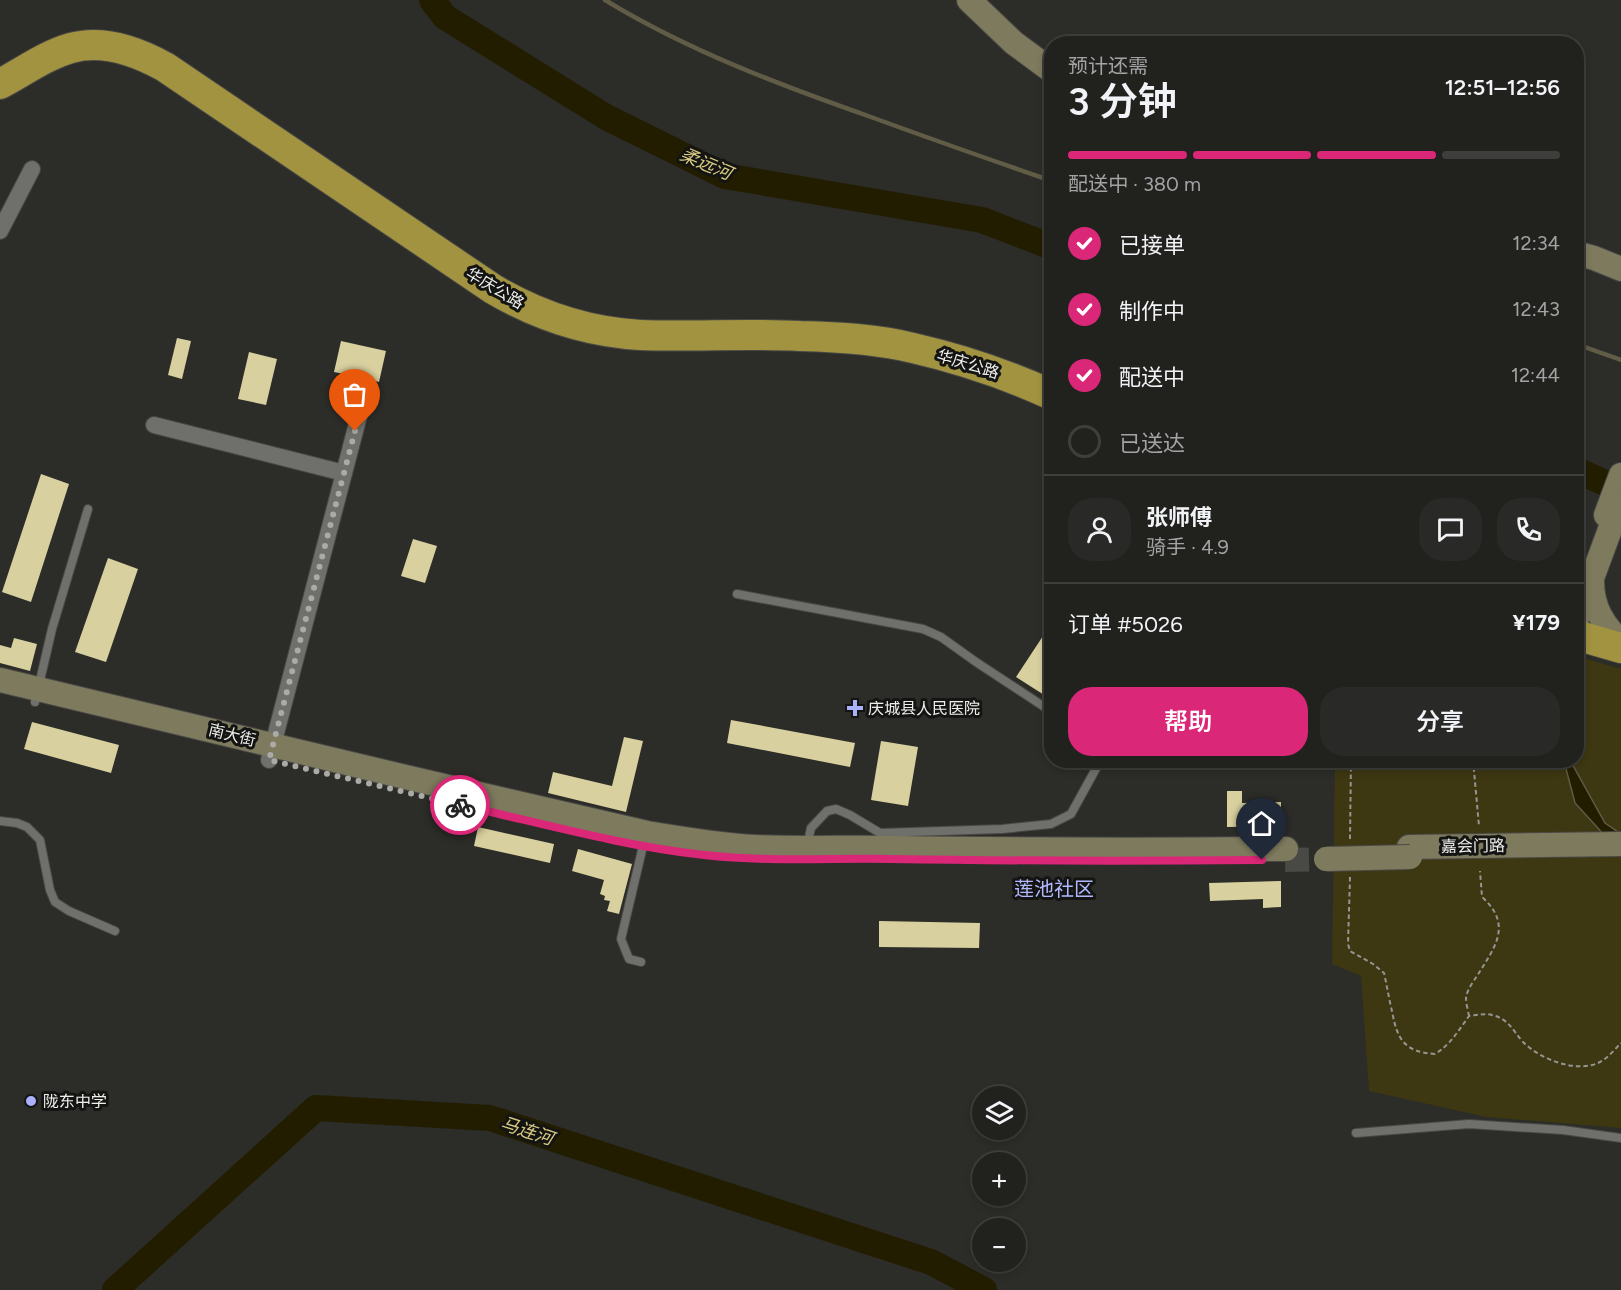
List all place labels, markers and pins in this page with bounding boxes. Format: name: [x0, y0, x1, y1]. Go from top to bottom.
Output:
pin: [329, 369, 380, 431]
marker: 庆城县人民医院: [846, 699, 864, 717]
place label: 庆城县人民医院: [868, 699, 980, 718]
pin: [1236, 798, 1287, 860]
place label: 陇东中学: [43, 1092, 107, 1111]
marker: 陇东中学: [24, 1094, 38, 1108]

